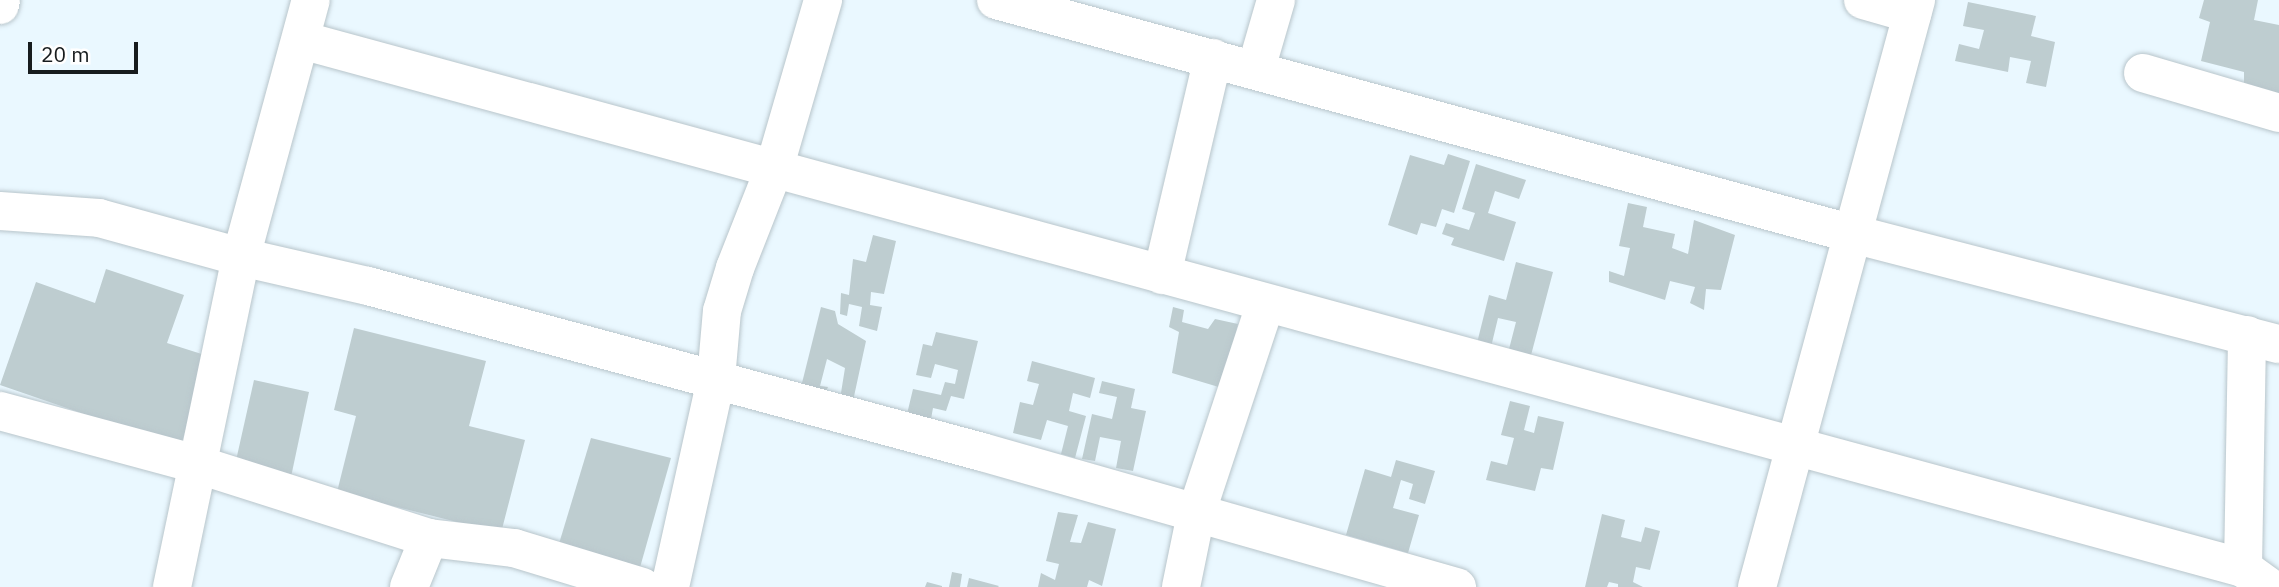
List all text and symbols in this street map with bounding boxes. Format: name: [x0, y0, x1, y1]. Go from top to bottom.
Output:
scale bar: [32, 28, 142, 72]
text: 20 m: [41, 40, 90, 68]

